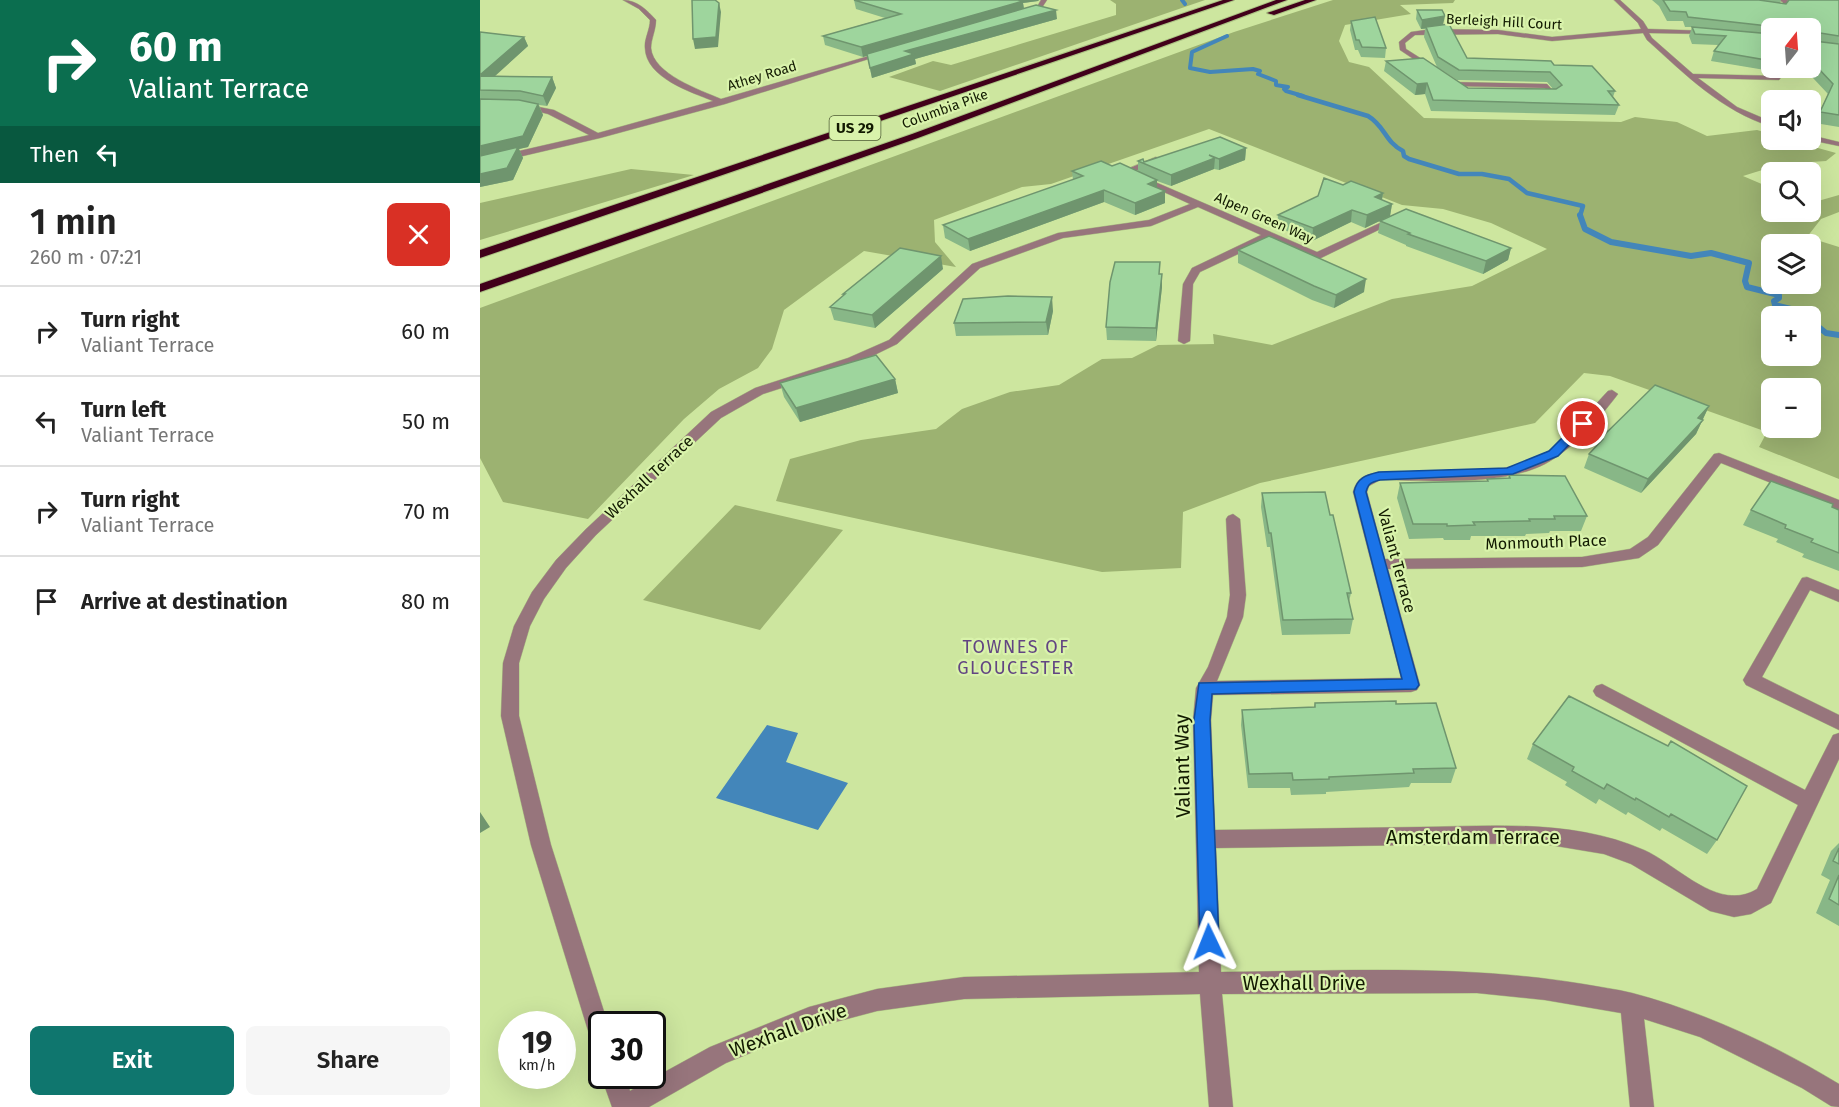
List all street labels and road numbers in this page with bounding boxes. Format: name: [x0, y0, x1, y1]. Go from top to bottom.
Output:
street label: Berleigh Hill Court: [1446, 10, 1563, 34]
street label: Athey Road: [725, 57, 799, 95]
street label: Columbia Pike: [900, 86, 990, 132]
road number: US 29: [830, 116, 880, 140]
street label: Alpen Green Way: [1212, 189, 1316, 247]
street label: Wexhall Terrace: [601, 431, 697, 523]
street label: Valiant Terrace: [1374, 507, 1420, 615]
street label: Monmouth Place: [1485, 530, 1607, 554]
street label: Valiant Way: [1169, 714, 1195, 818]
street label: Amsterdam Terrace: [1386, 825, 1560, 849]
street label: Wexhall Drive: [1242, 971, 1366, 995]
street label: Wexhall Drive: [726, 998, 850, 1062]

